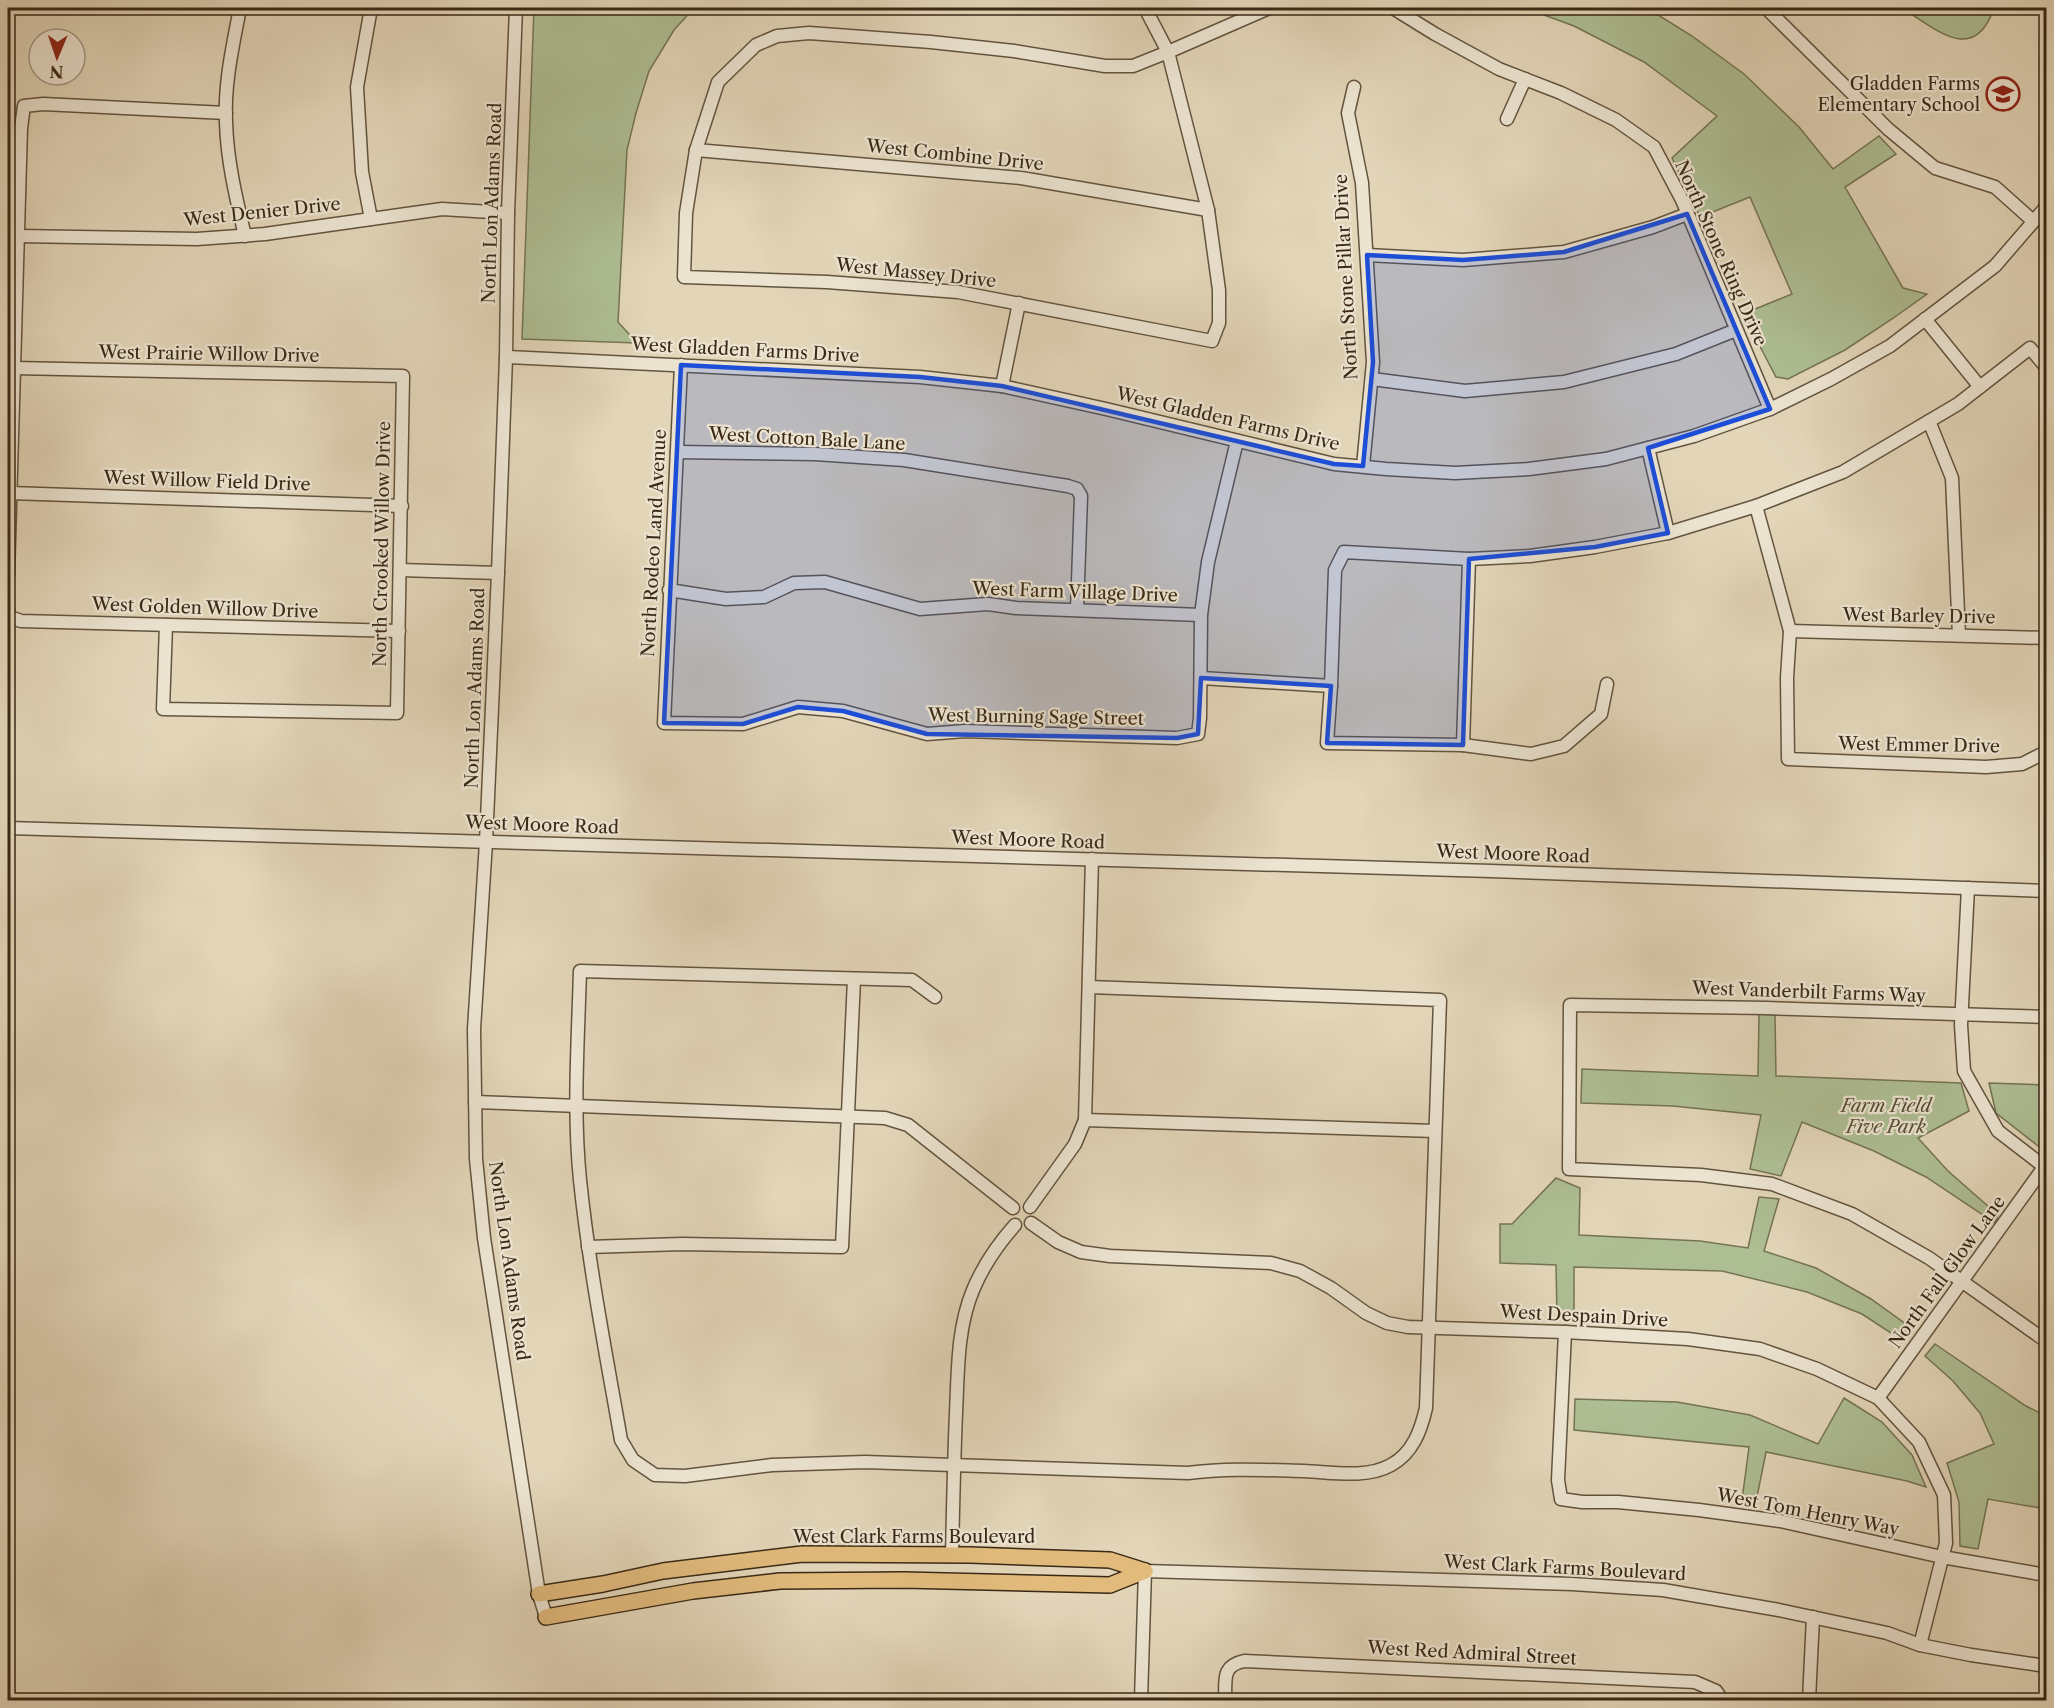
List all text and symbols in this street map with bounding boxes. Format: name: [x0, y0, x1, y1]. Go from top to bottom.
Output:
north arrow: [27, 27, 87, 87]
text: N: [49, 62, 64, 82]
place label: Gladden Farms Elementary School: [1817, 73, 1980, 116]
school or university icon: Gladden Farms Elementary School: [1985, 76, 2021, 112]
street label: North Lon Adams Road: [477, 102, 507, 304]
street label: West Combine Drive: [864, 135, 1045, 175]
street label: North Stone Ring Drive: [1670, 157, 1772, 349]
street label: North Stone Pillar Drive: [1330, 173, 1362, 381]
street label: West Denier Drive: [182, 193, 341, 231]
street label: West Massey Drive: [834, 254, 997, 292]
street label: West Gladden Farms Drive: [629, 333, 860, 367]
street label: West Prairie Willow Drive: [97, 341, 320, 367]
street label: West Gladden Farms Drive: [1113, 382, 1342, 455]
street label: North Crooked Willow Drive: [369, 421, 395, 667]
street label: West Cotton Bale Lane: [707, 423, 906, 455]
street label: North Rodeo Land Avenue: [637, 429, 671, 657]
street label: West Willow Field Drive: [102, 466, 311, 496]
street label: West Farm Village Drive: [971, 577, 1178, 607]
street label: North Lon Adams Road: [460, 587, 490, 789]
street label: West Golden Willow Drive: [90, 593, 319, 623]
street label: West Barley Drive: [1841, 604, 1996, 628]
street label: West Burning Sage Street: [927, 704, 1145, 730]
street label: West Emmer Drive: [1837, 733, 2000, 757]
street label: West Moore Road: [464, 811, 619, 839]
street label: West Moore Road: [950, 826, 1105, 854]
street label: West Moore Road: [1435, 840, 1590, 868]
street label: West Vanderbilt Farms Way: [1691, 977, 1927, 1007]
park label: Farm Field Five Park: [1839, 1095, 1933, 1138]
street label: North Lon Adams Road: [484, 1160, 534, 1362]
street label: North Fall Glow Lane: [1884, 1191, 2010, 1353]
street label: West Despain Drive: [1498, 1301, 1669, 1331]
street label: West Tom Henry Way: [1714, 1483, 1902, 1541]
street label: West Clark Farms Boulevard: [792, 1526, 1035, 1548]
street label: West Clark Farms Boulevard: [1442, 1551, 1687, 1585]
street label: West Red Admiral Street: [1366, 1636, 1578, 1670]

